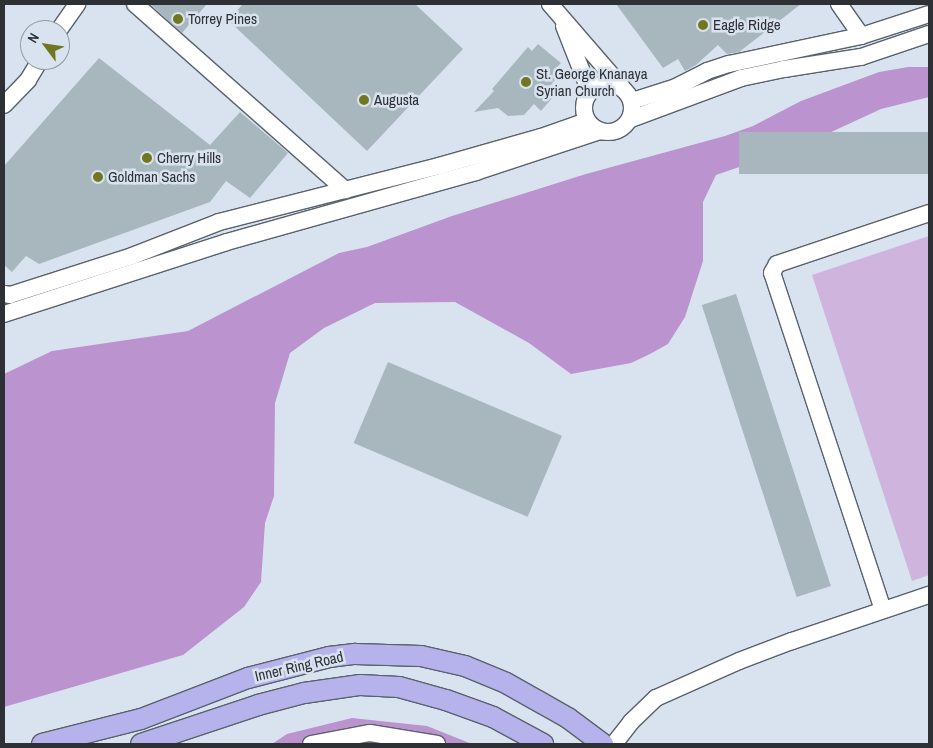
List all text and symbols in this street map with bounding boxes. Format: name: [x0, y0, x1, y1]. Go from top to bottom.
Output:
place label: Torrey Pines: [188, 10, 257, 28]
marker: Torrey Pines: [172, 13, 184, 25]
place label: Eagle Ridge: [713, 16, 781, 34]
marker: Eagle Ridge: [697, 19, 709, 31]
north arrow: [20, 20, 70, 70]
text: N: [23, 30, 43, 46]
place label: St. George Knanaya Syrian Church: [536, 64, 647, 99]
marker: St. George Knanaya Syrian Church: [520, 76, 532, 88]
place label: Augusta: [374, 91, 419, 109]
marker: Augusta: [358, 94, 370, 106]
place label: Cherry Hills: [157, 149, 221, 167]
marker: Cherry Hills: [141, 152, 153, 164]
place label: Goldman Sachs: [108, 168, 196, 186]
marker: Goldman Sachs: [92, 171, 104, 183]
street label: Inner Ring Road: [253, 647, 345, 685]

